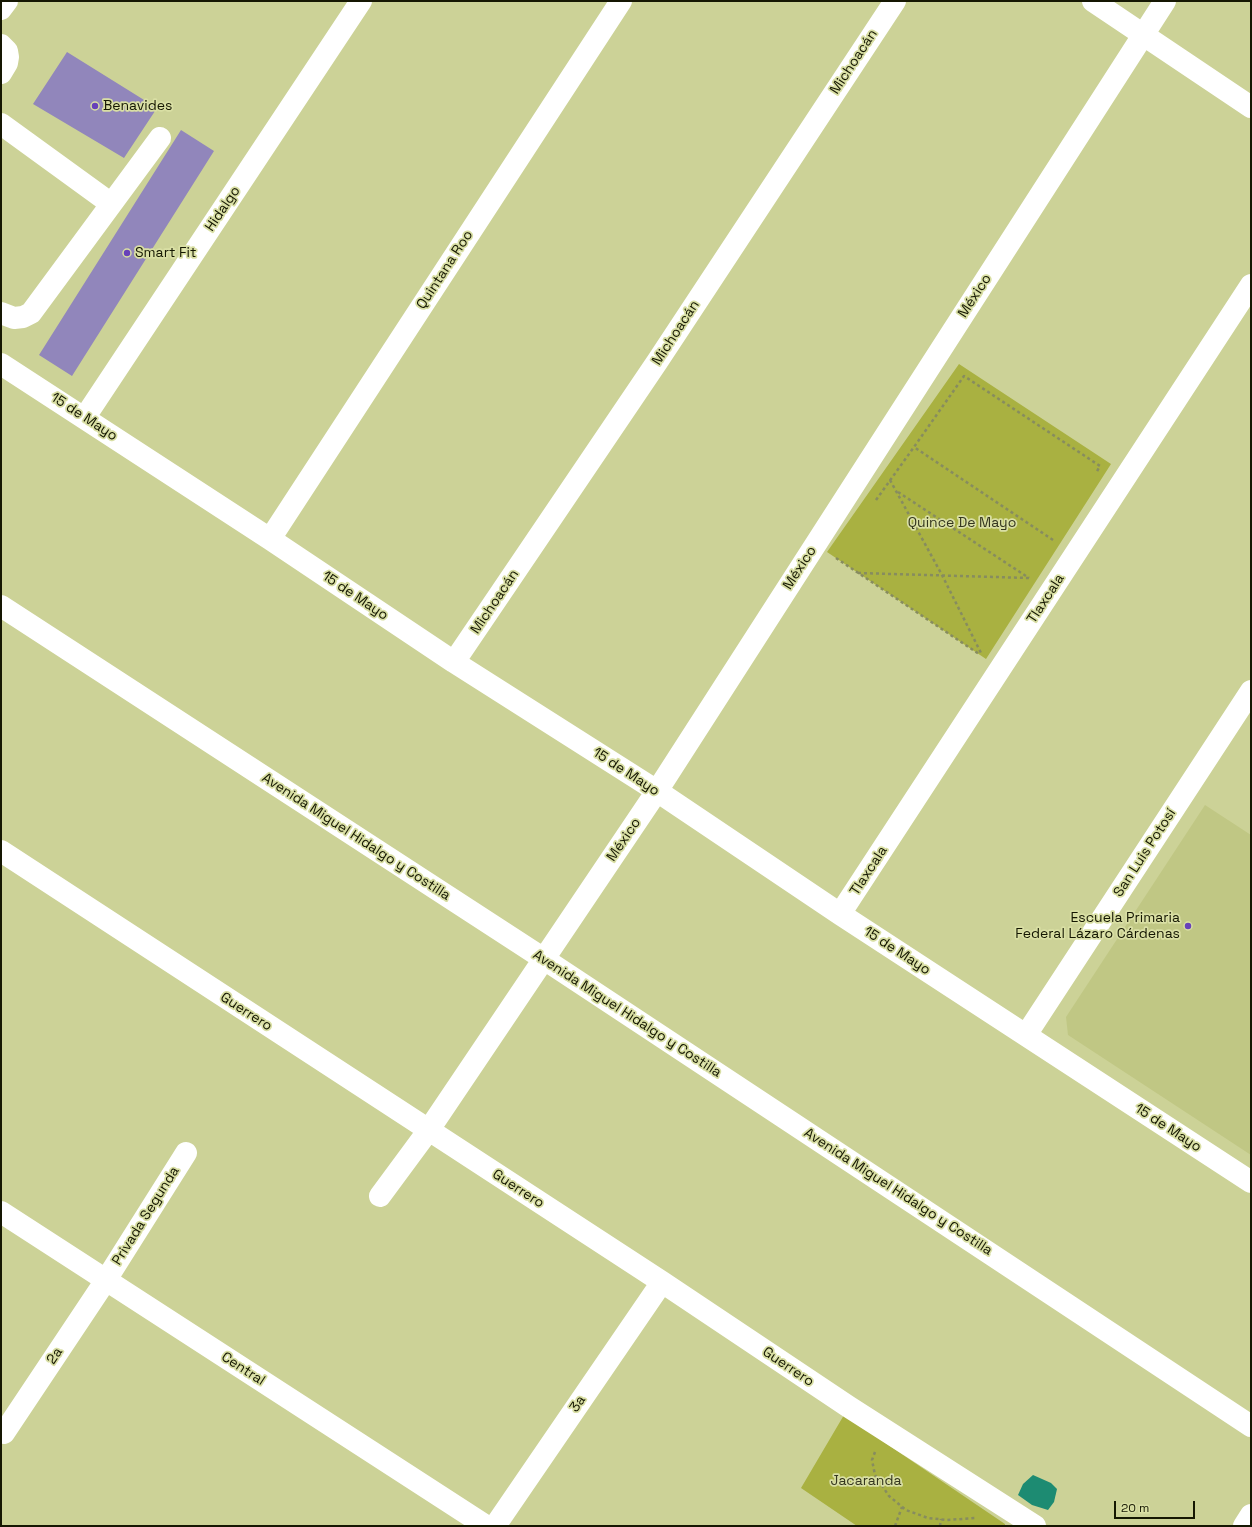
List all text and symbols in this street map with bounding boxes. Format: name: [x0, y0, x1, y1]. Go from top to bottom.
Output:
street label: Michoacán: [827, 26, 881, 98]
place label: Benavides: [103, 98, 172, 114]
marker: Benavides: [90, 101, 100, 111]
street label: Hidalgo: [202, 183, 244, 235]
street label: Quintana Roo: [413, 227, 477, 313]
place label: Smart Fit: [135, 245, 196, 261]
marker: Smart Fit: [122, 248, 132, 258]
street label: México: [955, 271, 995, 321]
street label: Michoacán: [649, 297, 703, 369]
street label: 15 de Mayo: [48, 389, 120, 445]
park label: Quince De Mayo: [908, 515, 1016, 531]
street label: México: [780, 543, 820, 593]
street label: Michoacán: [467, 567, 523, 637]
street label: 15 de Mayo: [319, 568, 391, 624]
street label: Tlaxcala: [1024, 571, 1068, 627]
street label: 15 de Mayo: [590, 744, 662, 800]
street label: Avenida Miguel Hidalgo y Costilla: [259, 770, 453, 904]
street label: San Luis Potosí: [1110, 806, 1180, 900]
street label: México: [603, 815, 645, 865]
street label: Tlaxcala: [847, 843, 891, 899]
place label: Escuela Primaria Federal Lázaro Cárdenas: [1015, 910, 1180, 942]
marker: Escuela Primaria Federal Lázaro Cárdenas: [1183, 921, 1193, 931]
street label: 15 de Mayo: [861, 923, 933, 979]
street label: Avenida Miguel Hidalgo y Costilla: [530, 947, 724, 1081]
street label: Guerrero: [217, 989, 275, 1035]
street label: 15 de Mayo: [1132, 1100, 1204, 1156]
street label: Avenida Miguel Hidalgo y Costilla: [801, 1125, 995, 1259]
street label: Privada Segunda: [109, 1164, 183, 1268]
street label: Guerrero: [489, 1166, 547, 1212]
street label: 2a: [43, 1344, 67, 1368]
street label: Guerrero: [759, 1344, 817, 1390]
street label: Central: [218, 1349, 268, 1389]
street label: 3a: [566, 1392, 590, 1416]
park label: Jacaranda: [831, 1473, 901, 1489]
scale bar: [1116, 1493, 1197, 1519]
text: 20 m: [1121, 1500, 1149, 1516]

